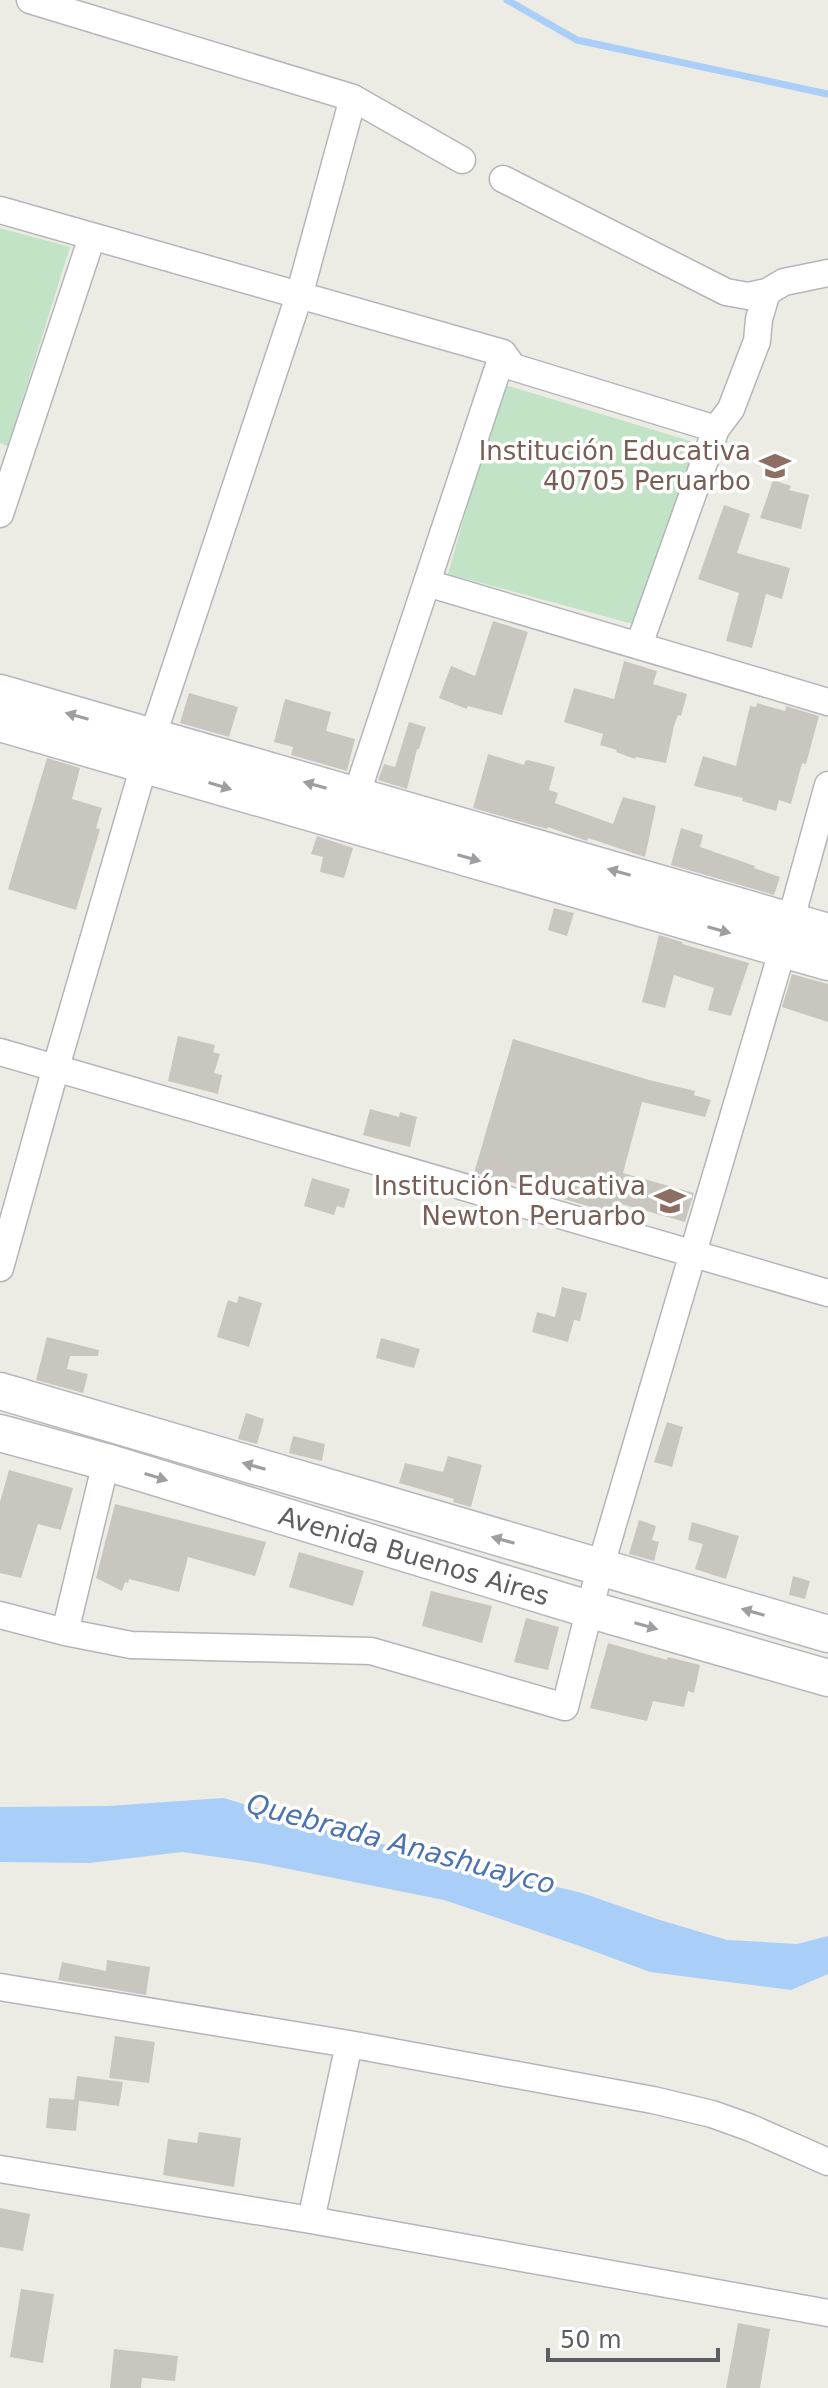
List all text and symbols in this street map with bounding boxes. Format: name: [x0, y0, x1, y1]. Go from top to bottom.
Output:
place label: Institución Educativa 40705 Peruarbo: [479, 436, 751, 496]
school or university icon: Institución Educativa 40705 Peruarbo: [758, 449, 792, 483]
one-way arrow: [65, 709, 90, 721]
one-way arrow: [302, 778, 326, 791]
one-way arrow: [208, 780, 232, 793]
one-way arrow: [457, 852, 482, 864]
one-way arrow: [606, 865, 630, 878]
one-way arrow: [708, 924, 732, 937]
place label: Institución Educativa Newton Peruarbo: [374, 1171, 646, 1231]
school or university icon: Institución Educativa Newton Peruarbo: [653, 1184, 687, 1218]
one-way arrow: [242, 1459, 266, 1472]
one-way arrow: [144, 1471, 168, 1484]
street label: Avenida Buenos Aires: [275, 1501, 553, 1611]
one-way arrow: [491, 1533, 515, 1546]
one-way arrow: [741, 1605, 765, 1618]
one-way arrow: [634, 1620, 658, 1633]
water label: Quebrada Anashuayco: [243, 1787, 559, 1901]
scale bar: [548, 2312, 718, 2362]
text: 50 m: [560, 2326, 622, 2354]

